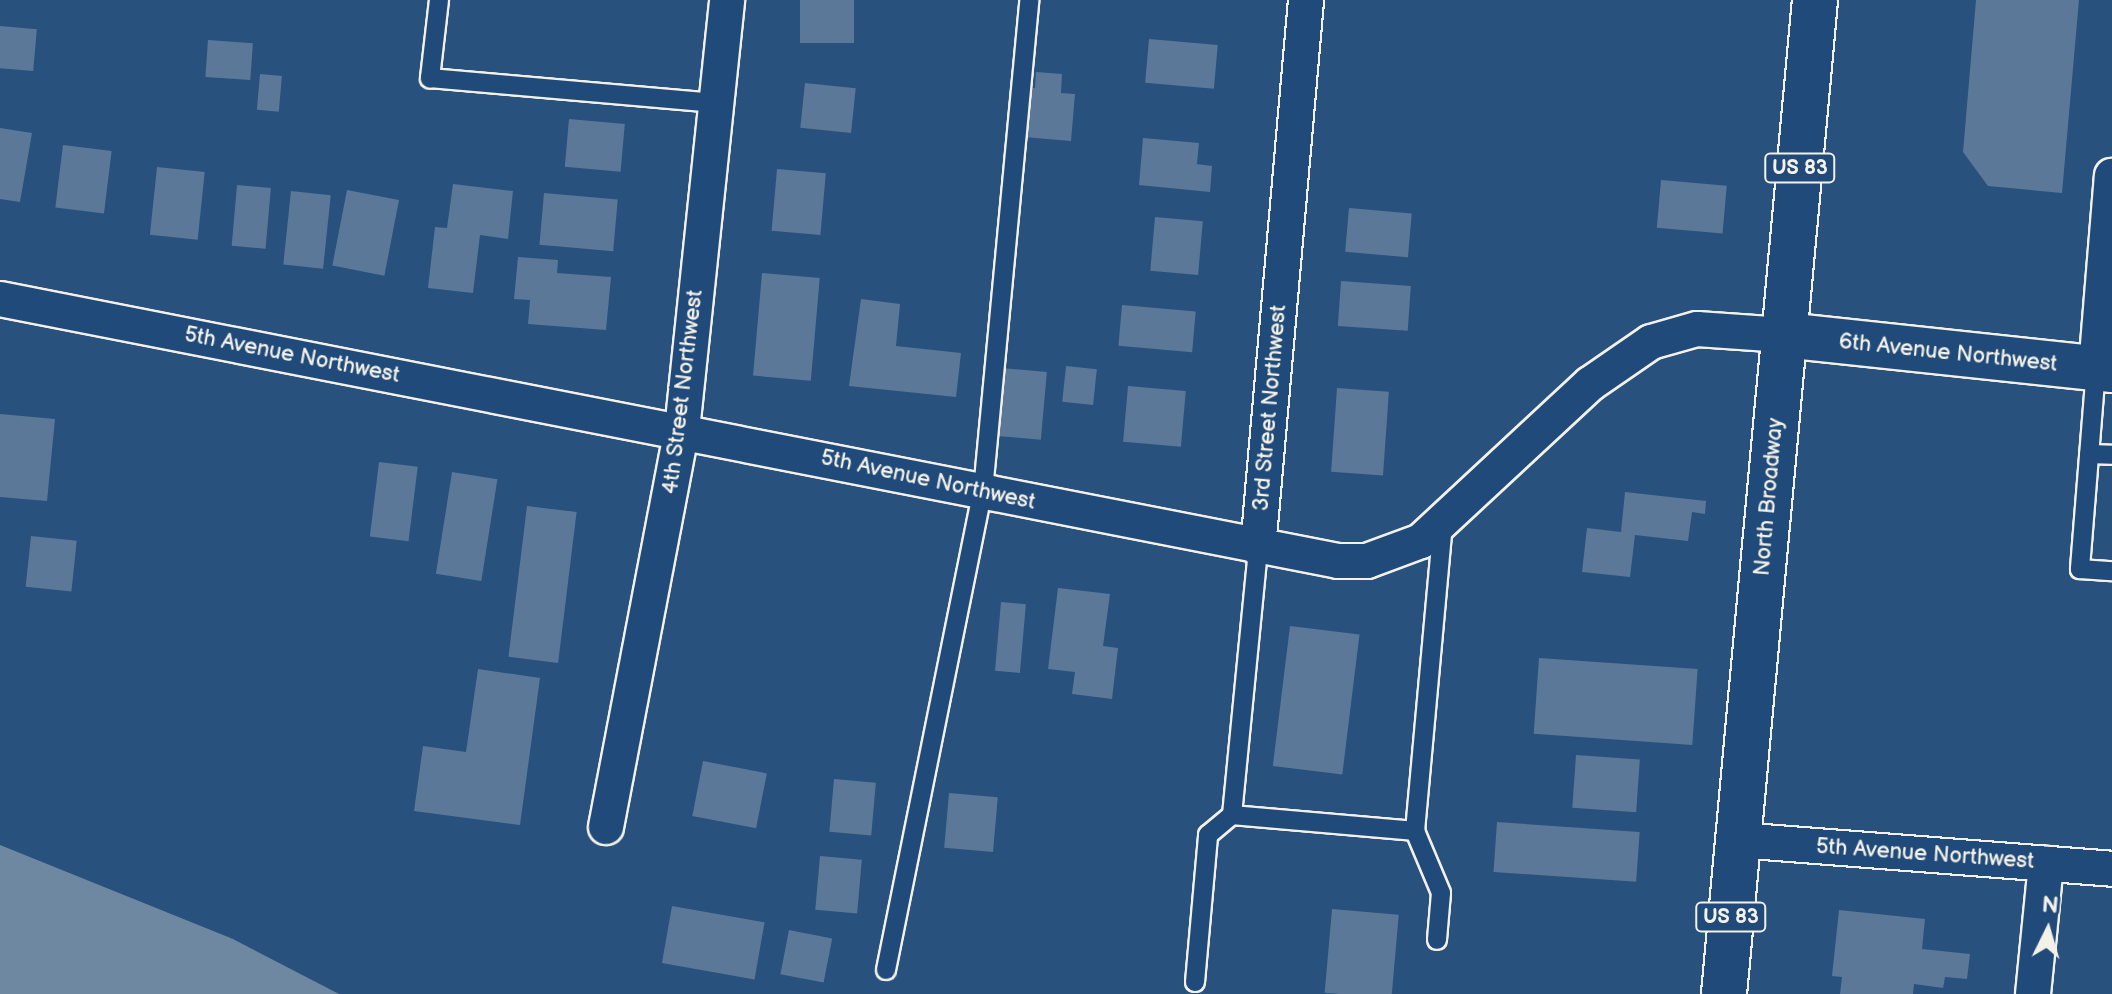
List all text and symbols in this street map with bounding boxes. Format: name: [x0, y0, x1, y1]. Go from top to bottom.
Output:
road number: US 83: [1764, 152, 1836, 184]
street label: 4th Street Northwest: [657, 288, 709, 496]
street label: 3rd Street Northwest: [1248, 304, 1292, 512]
street label: 5th Avenue Northwest: [182, 321, 402, 389]
street label: 6th Avenue Northwest: [1838, 328, 2058, 378]
street label: North Broadway: [1749, 417, 1789, 577]
street label: 5th Avenue Northwest: [818, 444, 1038, 516]
street label: 5th Avenue Northwest: [1815, 833, 2035, 875]
north arrow: [2008, 890, 2088, 970]
text: N: [2041, 891, 2060, 920]
road number: US 83: [1695, 901, 1767, 933]

